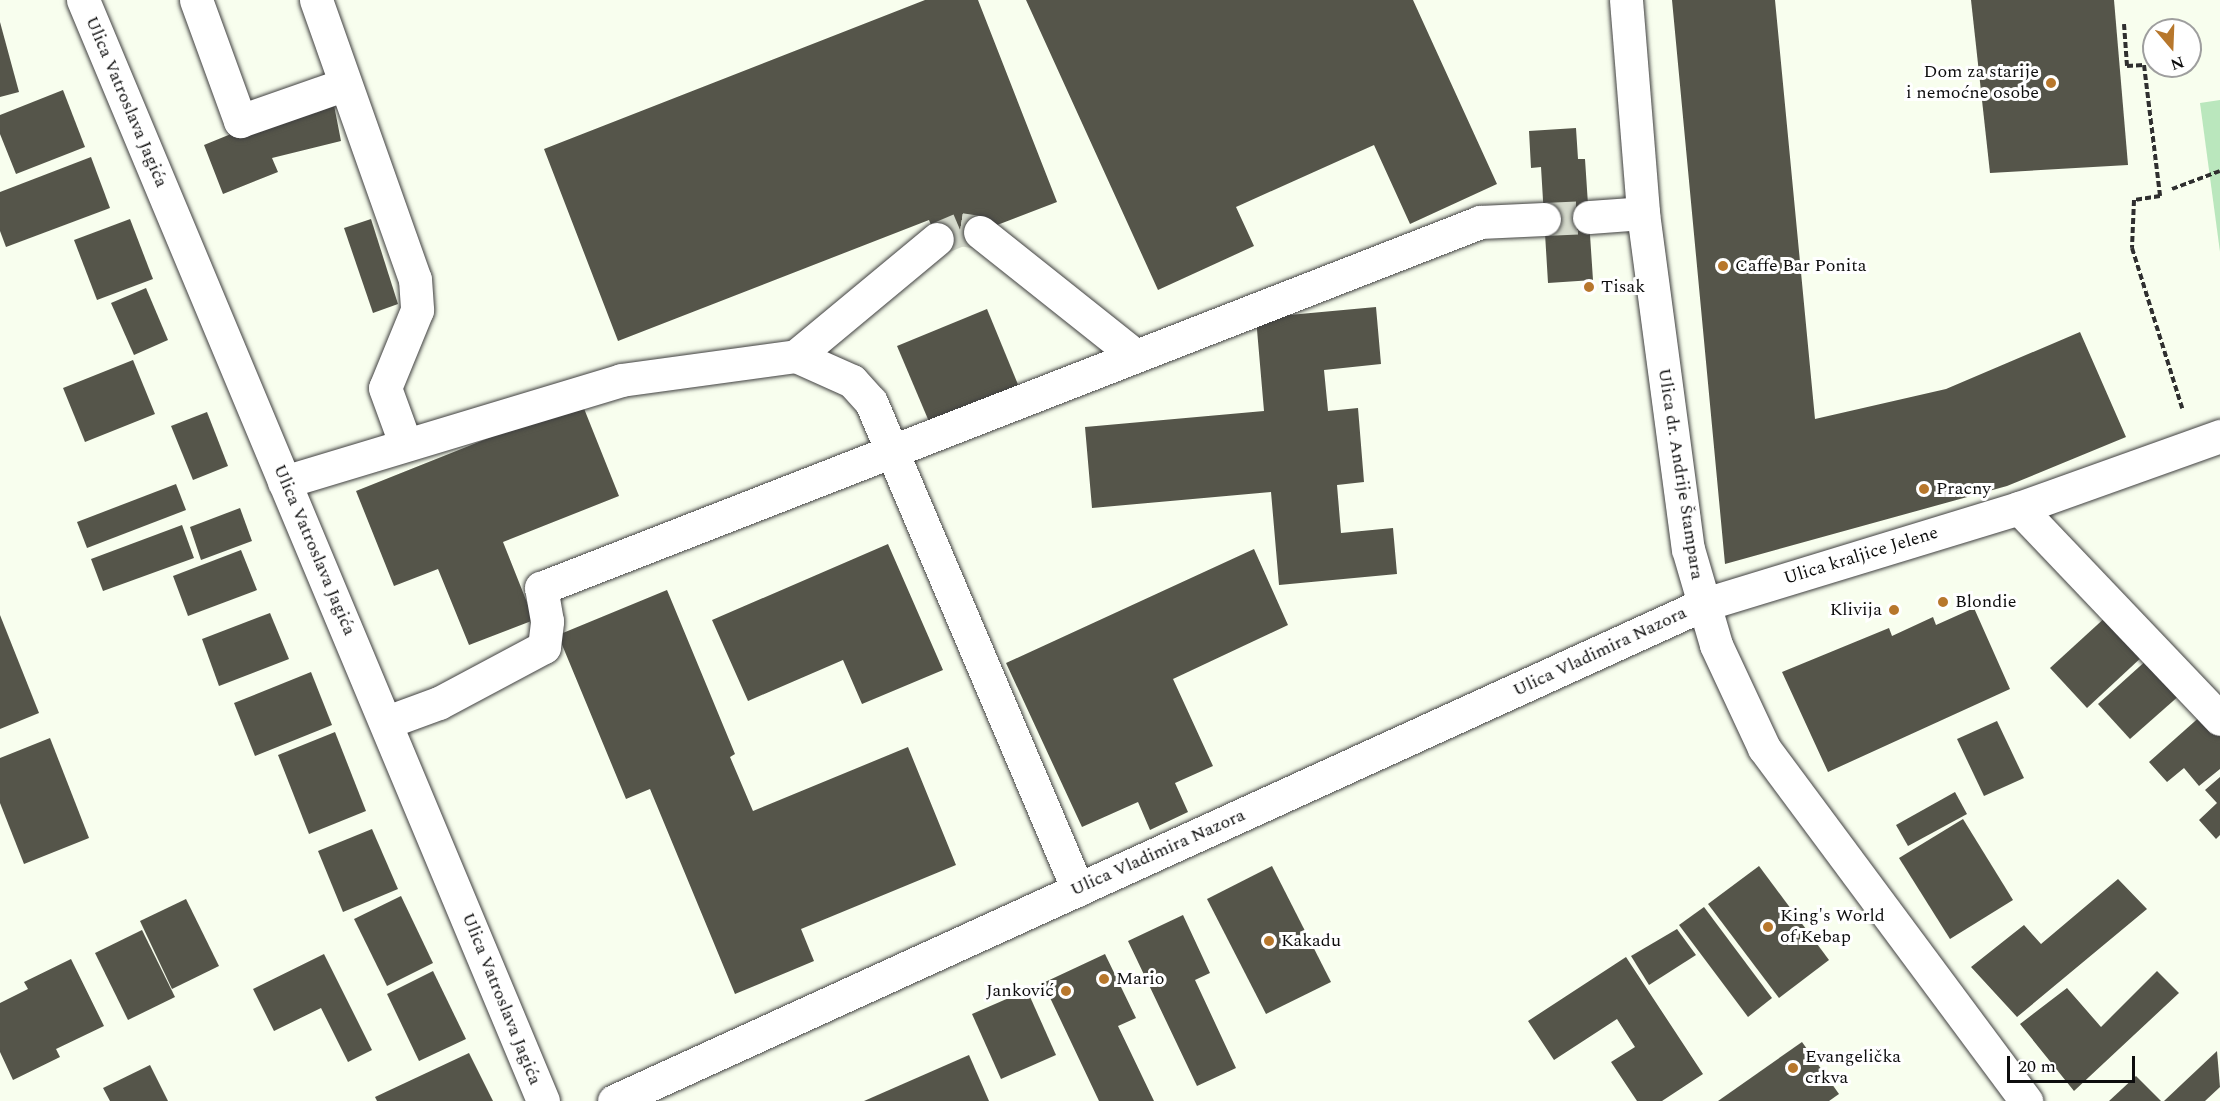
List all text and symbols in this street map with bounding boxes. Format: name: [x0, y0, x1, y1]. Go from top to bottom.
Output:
street label: Ulica Vatroslava Jagića: [80, 13, 172, 191]
north arrow: [2142, 18, 2202, 78]
text: N: [2167, 50, 2187, 77]
place label: Dom za starije i nemoćne osobe: [1906, 62, 2039, 104]
marker: Dom za starije i nemoćne osobe: [2044, 76, 2058, 90]
place label: Caffe Bar Ponita: [1735, 255, 1867, 277]
marker: Caffe Bar Ponita: [1716, 259, 1730, 273]
place label: Tisak: [1601, 276, 1645, 298]
marker: Tisak: [1582, 280, 1596, 294]
street label: Ulica dr. Andrije Štampara: [1653, 367, 1707, 581]
street label: Ulica Vatroslava Jagića: [268, 461, 360, 639]
place label: Pracny: [1936, 478, 1991, 500]
marker: Pracny: [1917, 482, 1931, 496]
street label: Ulica kraljice Jelene: [1781, 522, 1941, 590]
place label: Blondie: [1955, 591, 2017, 613]
marker: Blondie: [1936, 595, 1950, 609]
place label: Klivija: [1830, 599, 1882, 621]
street label: Ulica Vladimira Nazora: [1510, 602, 1690, 702]
marker: Klivija: [1887, 603, 1901, 617]
street label: Ulica Vladimira Nazora: [1067, 805, 1249, 901]
place label: King's World of Kebap: [1780, 906, 1885, 948]
street label: Ulica Vatroslava Jagića: [457, 910, 545, 1088]
marker: King's World of Kebap: [1761, 920, 1775, 934]
place label: Kakadu: [1281, 930, 1341, 952]
marker: Kakadu: [1262, 934, 1276, 948]
place label: Mario: [1116, 968, 1165, 990]
marker: Mario: [1097, 972, 1111, 986]
place label: Janković: [986, 980, 1054, 1002]
marker: Janković: [1059, 984, 1073, 998]
scale bar: [2010, 1044, 2138, 1082]
place label: Evangelička crkva: [1805, 1047, 1901, 1090]
text: 20 m: [2018, 1053, 2056, 1080]
marker: Evangelička crkva: [1786, 1061, 1800, 1075]

